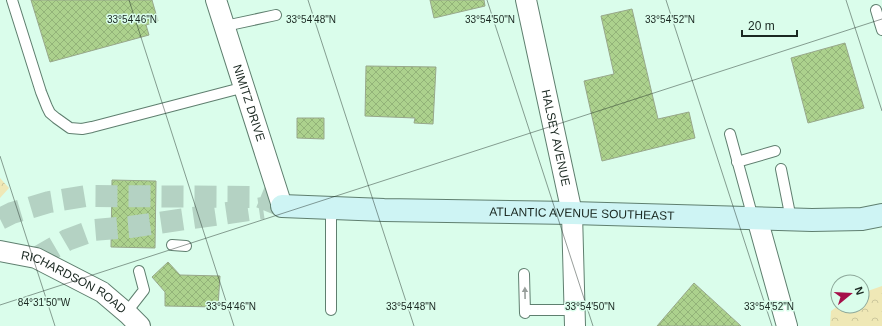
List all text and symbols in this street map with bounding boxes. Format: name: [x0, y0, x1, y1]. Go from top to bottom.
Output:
scale bar: [742, 12, 797, 38]
text: 33°54'46"N: [107, 14, 157, 25]
text: 33°54'48"N: [286, 14, 336, 25]
text: 33°54'50"N: [465, 14, 515, 25]
text: 33°54'52"N: [645, 14, 695, 25]
text: 20 m: [748, 19, 775, 33]
street label: NIMITZ DRIVE: [230, 63, 268, 143]
street label: HALSEY AVENUE: [539, 88, 573, 187]
street label: ATLANTIC AVENUE SOUTHEAST: [489, 205, 675, 223]
street label: RICHARDSON ROAD: [20, 248, 129, 317]
north arrow: [830, 274, 870, 314]
text: N: [853, 285, 866, 297]
one-way arrow: [522, 286, 528, 299]
text: 84°31'50"W: [18, 297, 71, 308]
text: 33°54'46"N: [206, 301, 256, 312]
text: 33°54'48"N: [386, 301, 436, 312]
text: 33°54'50"N: [565, 301, 615, 312]
text: 33°54'52"N: [744, 301, 794, 312]

